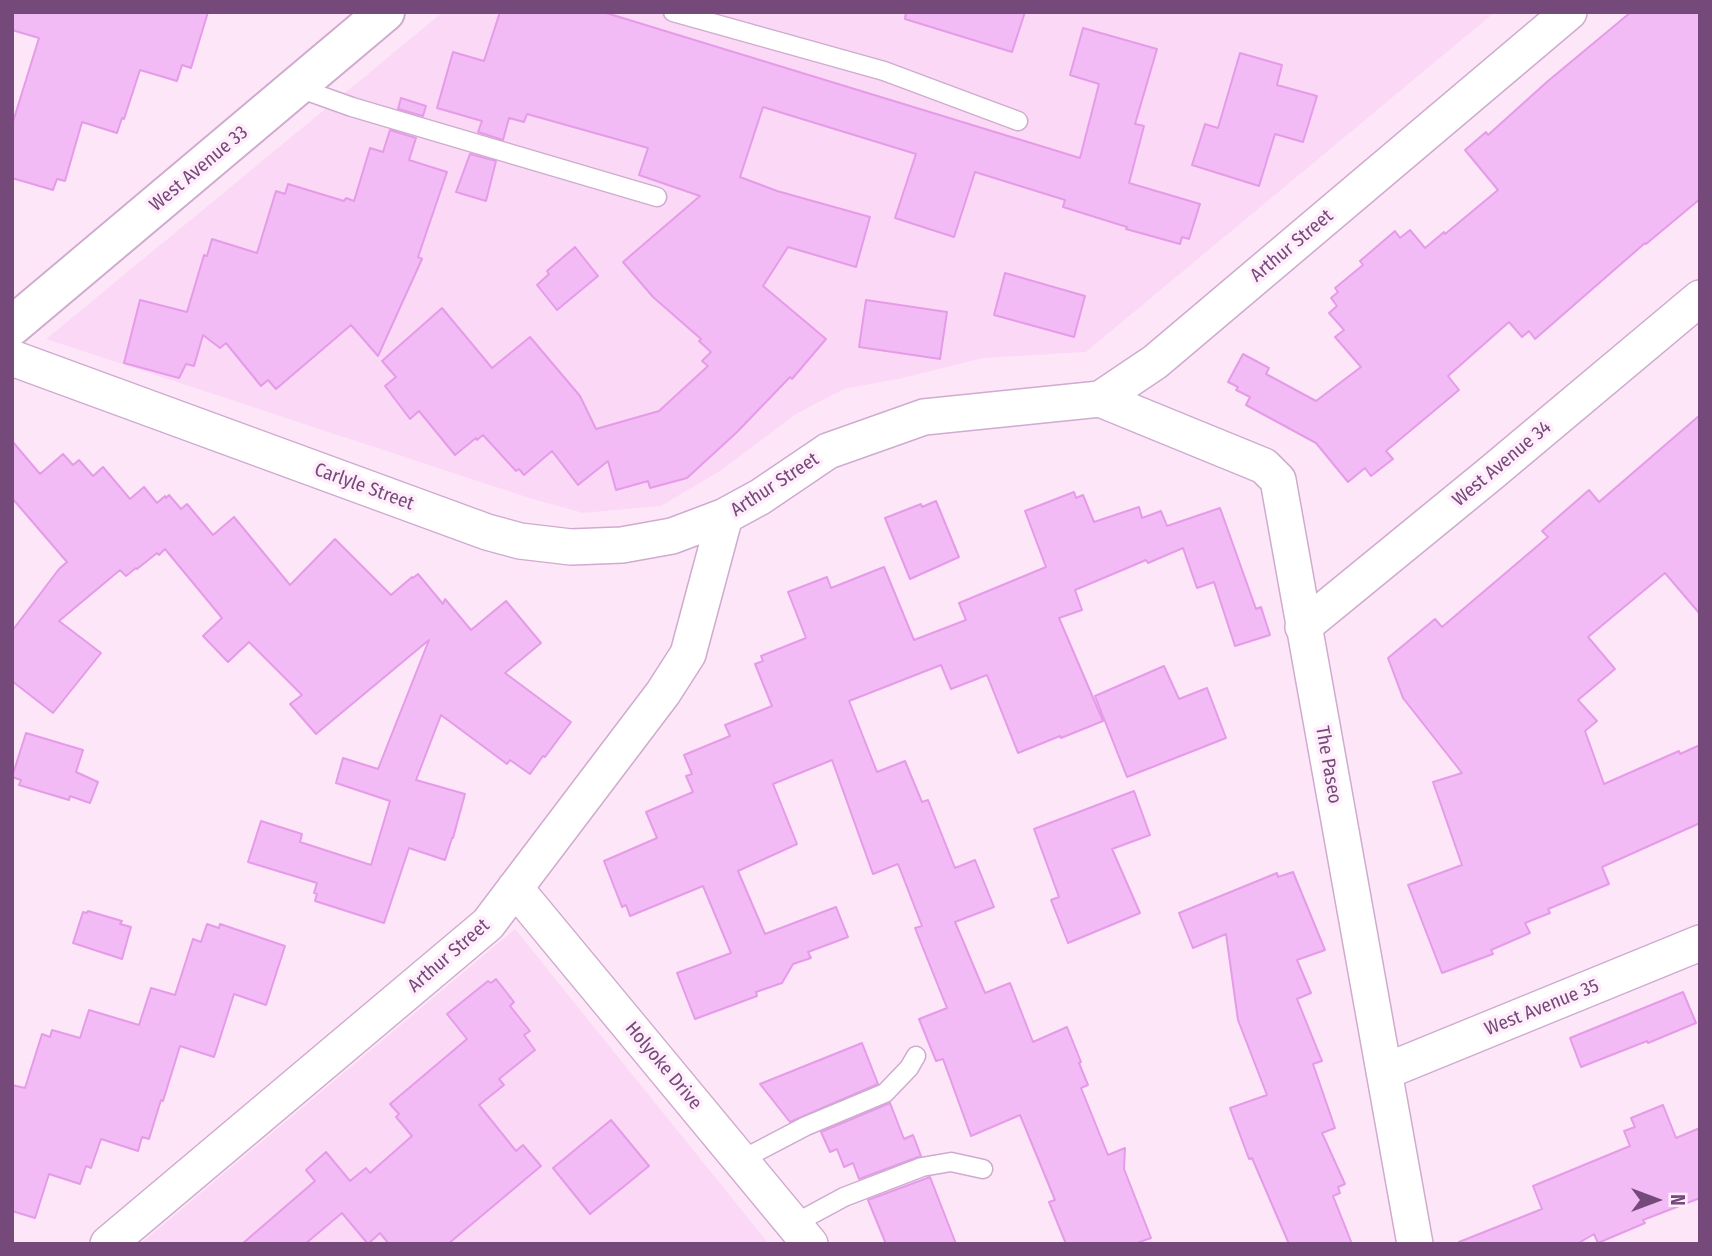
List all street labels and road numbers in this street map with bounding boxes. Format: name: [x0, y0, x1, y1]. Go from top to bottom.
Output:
street label: West Avenue 33: [145, 121, 253, 217]
street label: Arthur Street: [1246, 205, 1338, 287]
street label: West Avenue 34: [1448, 416, 1556, 512]
street label: Arthur Street: [727, 448, 823, 522]
street label: Carlyle Street: [311, 458, 417, 516]
street label: The Paseo: [1310, 724, 1346, 806]
street label: Arthur Street: [404, 914, 494, 998]
street label: West Avenue 35: [1482, 975, 1602, 1041]
street label: Holyoke Drive: [620, 1018, 706, 1114]

